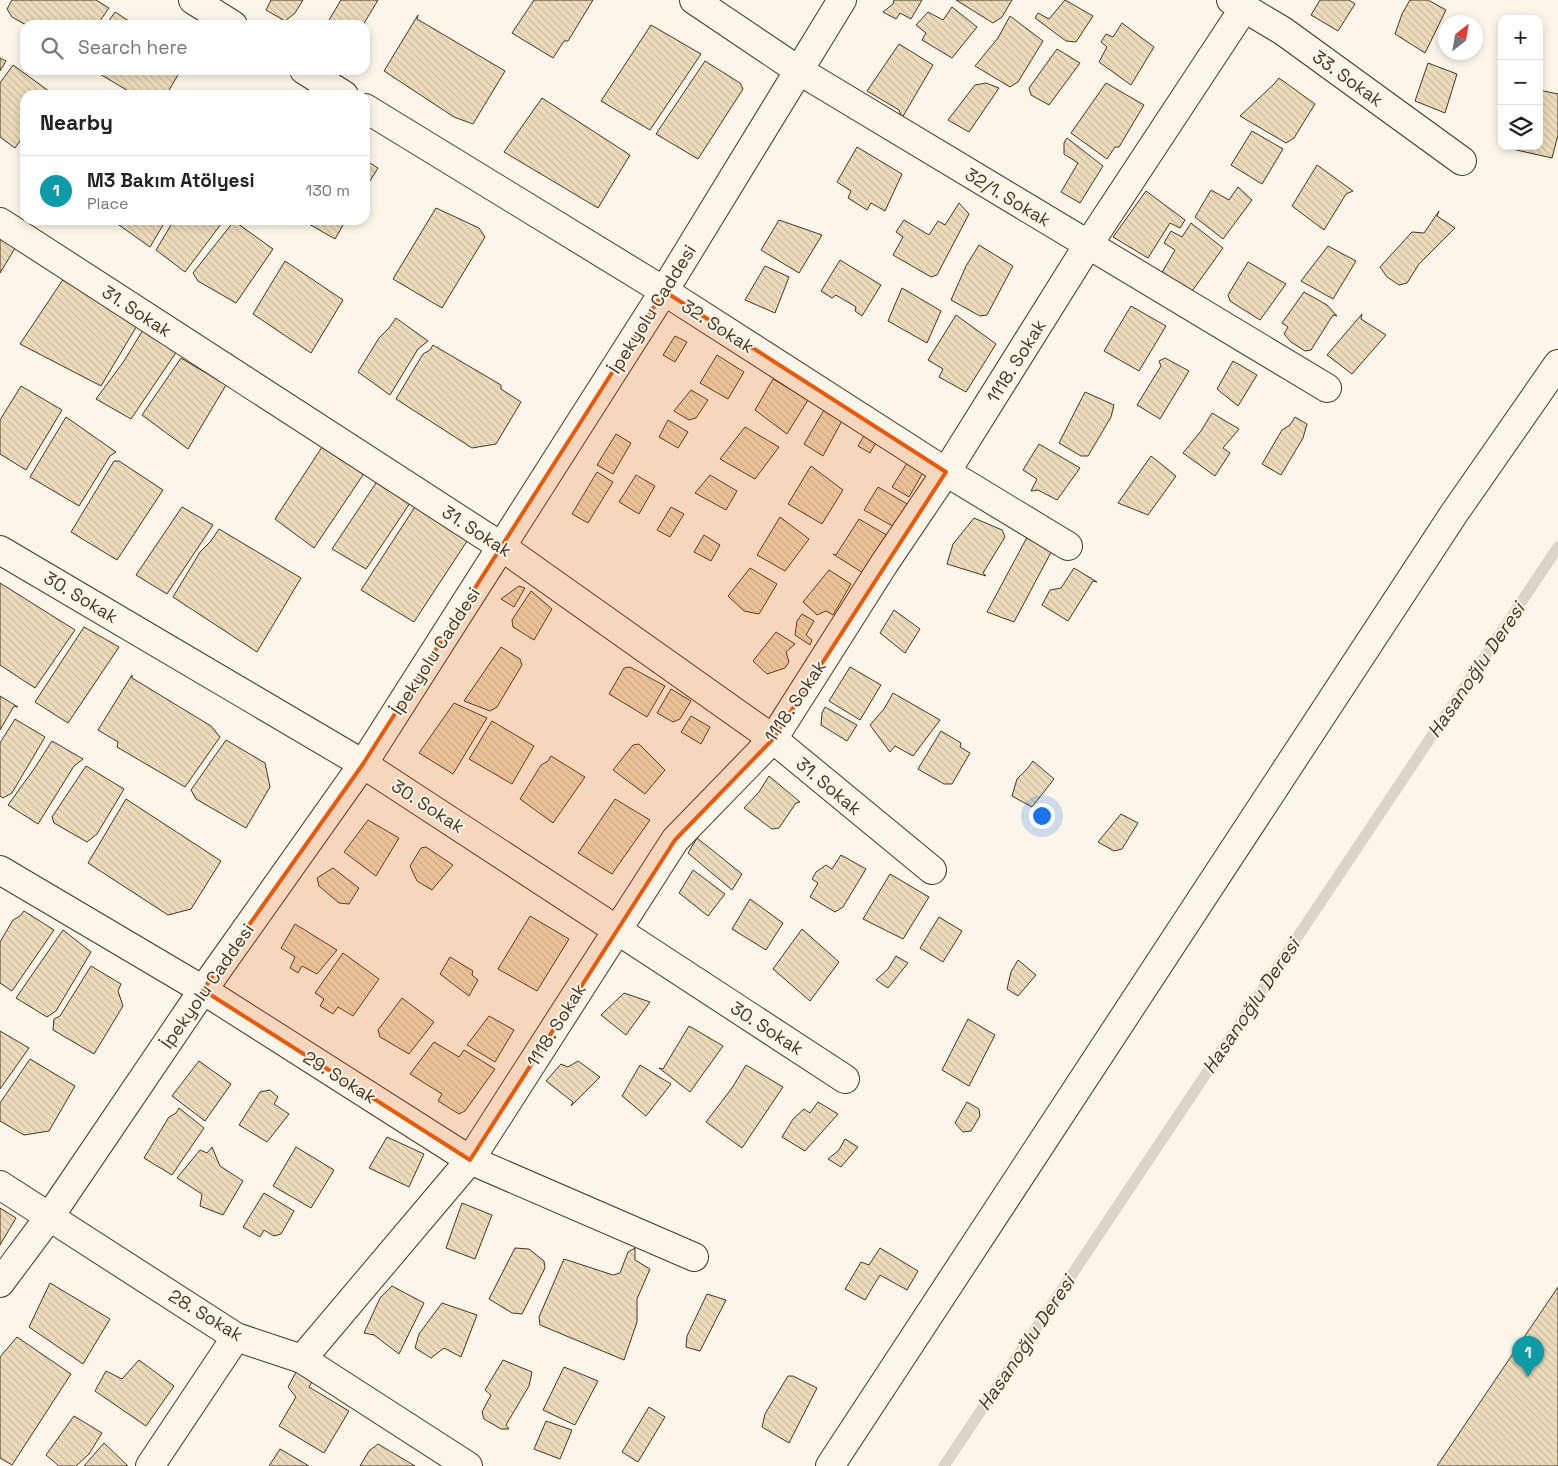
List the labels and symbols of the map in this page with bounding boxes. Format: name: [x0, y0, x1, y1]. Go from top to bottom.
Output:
north arrow: [1438, 15, 1483, 60]
street label: 33. Sokak: [1308, 45, 1388, 112]
street label: 32/1. Sokak: [961, 162, 1055, 232]
street label: İpekyolu Caddesi: [603, 240, 701, 378]
street label: 31. Sokak: [98, 280, 176, 342]
street label: 32. Sokak: [677, 294, 759, 358]
street label: 1118. Sokak: [981, 315, 1051, 407]
street label: 31. Sokak: [438, 500, 516, 562]
street label: 30. Sokak: [40, 566, 122, 628]
street label: İpekyolu Caddesi: [385, 583, 485, 719]
water label: Hasanoğlu Deresi: [1422, 596, 1532, 742]
street label: 1118. Sokak: [759, 655, 831, 746]
street label: 31. Sokak: [792, 752, 867, 820]
street label: 30. Sokak: [387, 774, 469, 838]
your location: [1029, 803, 1055, 829]
street label: İpekyolu Caddesi: [155, 919, 259, 1053]
water label: Hasanoğlu Deresi: [1197, 932, 1307, 1078]
street label: 1118. Sokak: [521, 979, 591, 1071]
street label: 30. Sokak: [726, 996, 808, 1060]
street label: 29. Sokak: [299, 1046, 381, 1109]
water label: Hasanoğlu Deresi: [972, 1269, 1082, 1415]
street label: 28. Sokak: [165, 1284, 247, 1346]
pin: 1: [1512, 1336, 1544, 1377]

